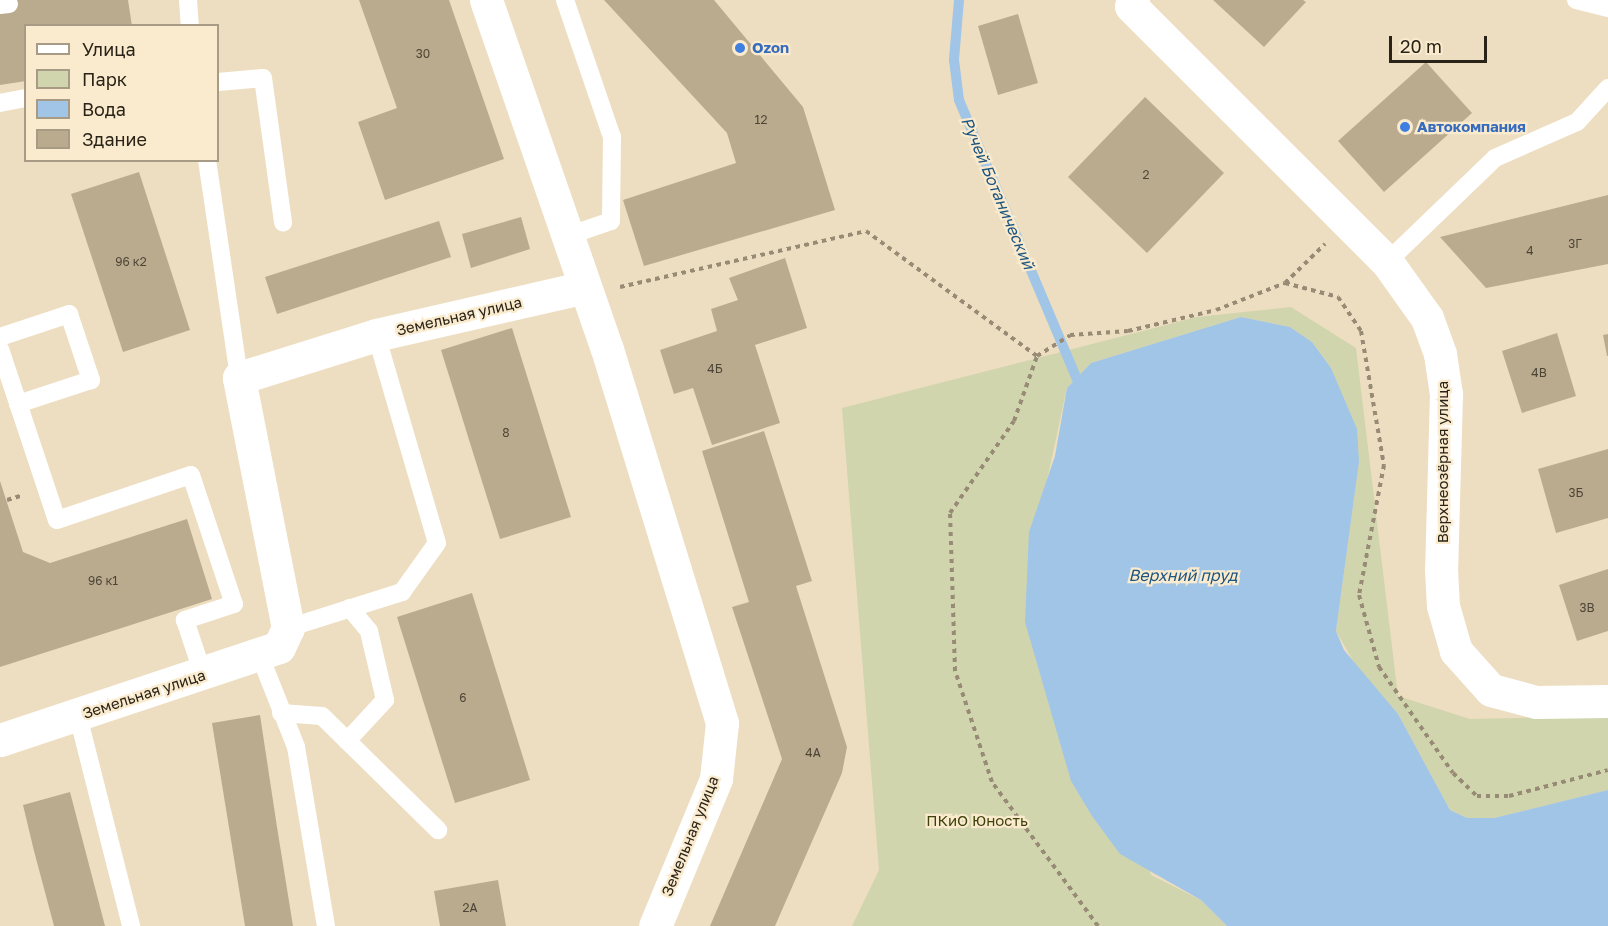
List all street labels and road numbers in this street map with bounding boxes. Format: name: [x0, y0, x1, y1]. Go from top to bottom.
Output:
street label: Земельная улица: [395, 293, 523, 339]
street label: Верхнеозёрная улица: [1434, 381, 1452, 543]
street label: Земельная улица: [80, 666, 208, 722]
street label: Земельная улица: [658, 773, 722, 899]

